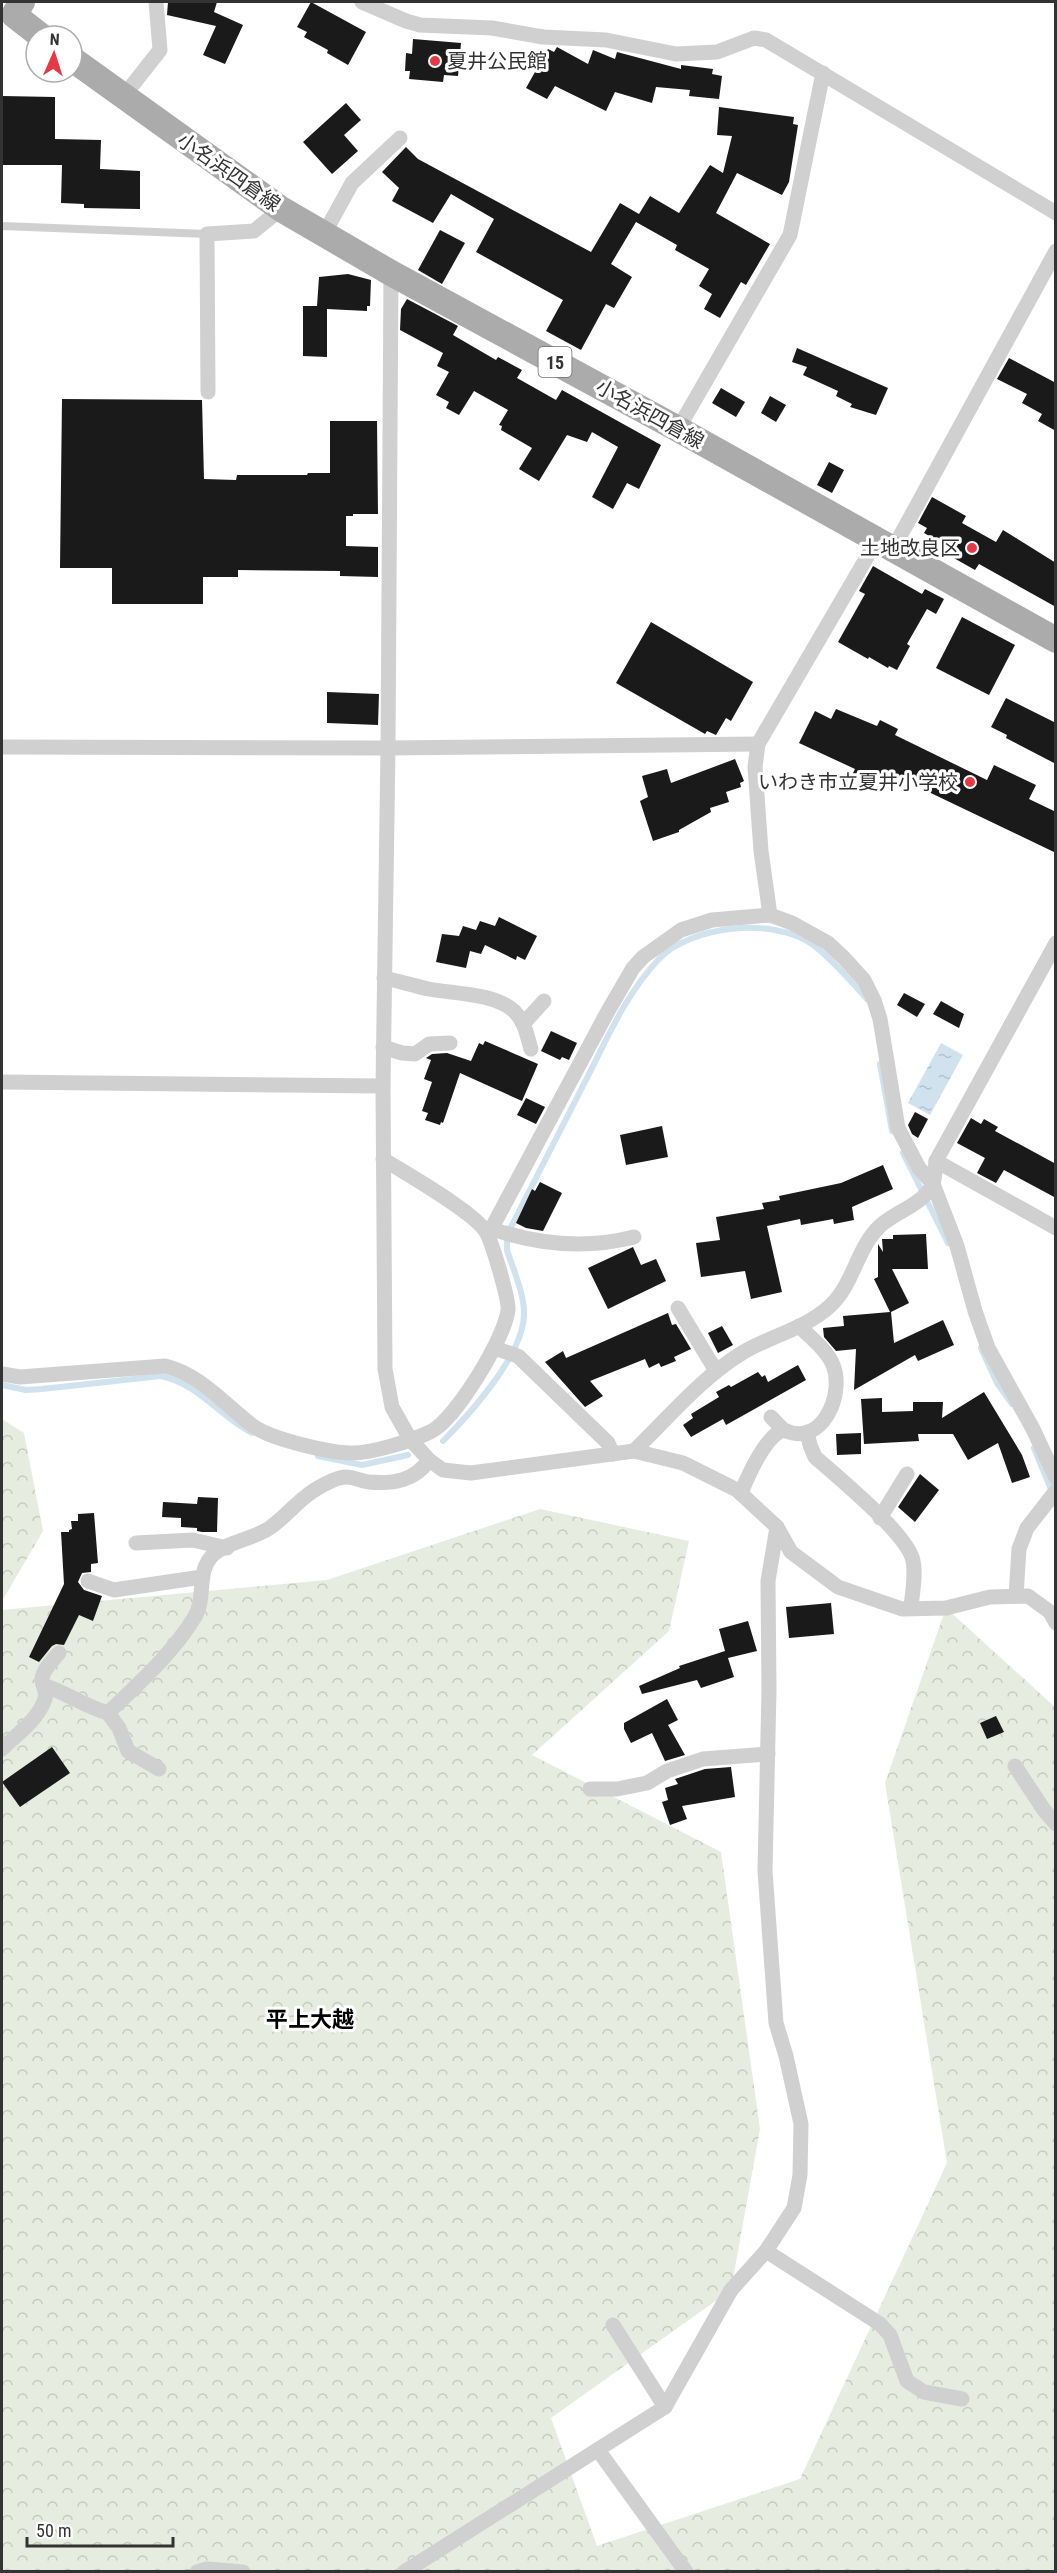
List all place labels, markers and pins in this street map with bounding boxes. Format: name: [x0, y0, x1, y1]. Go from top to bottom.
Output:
place label: 夏井公民館: [447, 49, 547, 73]
marker: 夏井公民館: [428, 54, 442, 68]
place label: 土地改良区: [860, 536, 960, 560]
marker: 土地改良区: [965, 541, 979, 555]
place label: いわき市立夏井小学校: [758, 770, 958, 794]
marker: いわき市立夏井小学校: [963, 775, 977, 789]

